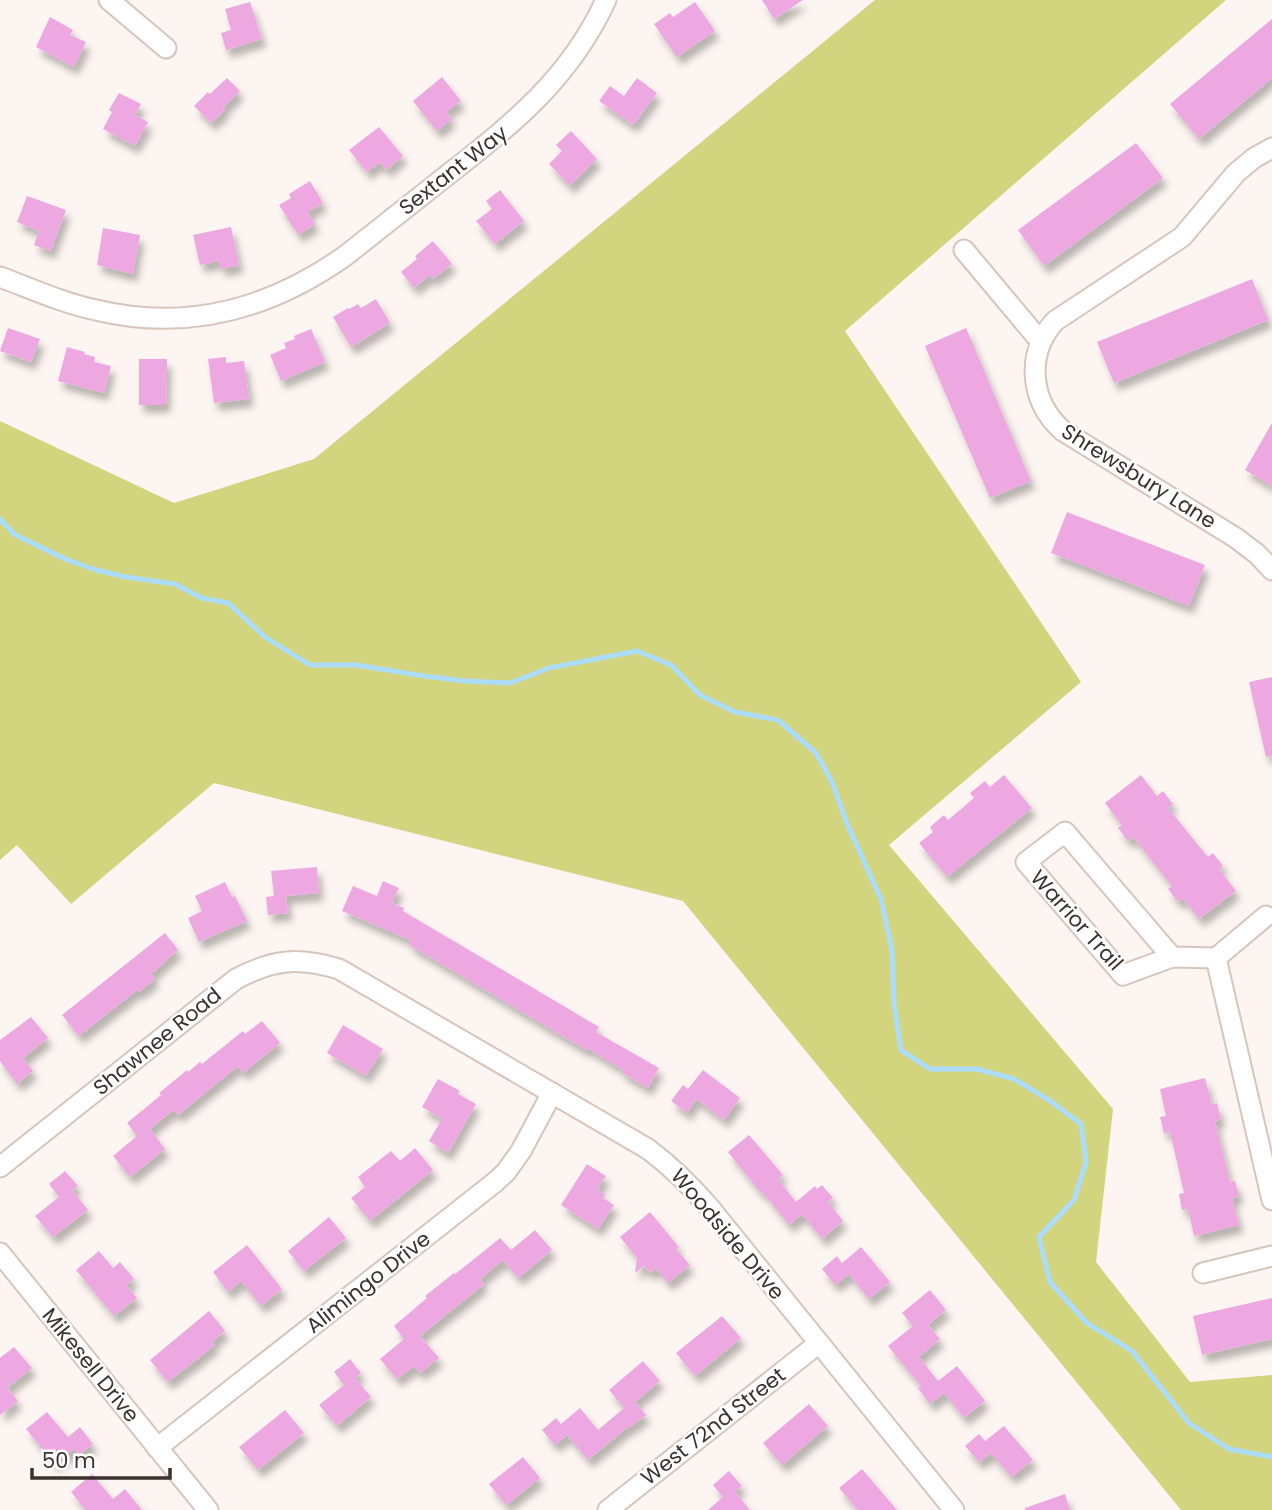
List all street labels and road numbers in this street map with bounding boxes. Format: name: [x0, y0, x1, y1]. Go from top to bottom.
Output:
street label: Sextant Way: [393, 118, 513, 222]
street label: Shrewsbury Lane: [1056, 417, 1222, 535]
street label: Warrior Trail: [1024, 863, 1130, 977]
street label: Shawnee Road: [87, 980, 227, 1102]
street label: Woodside Drive: [664, 1162, 792, 1306]
street label: Alimingo Drive: [300, 1224, 436, 1340]
street label: Mikesell Drive: [36, 1302, 146, 1428]
street label: West 72nd Street: [635, 1360, 791, 1492]

